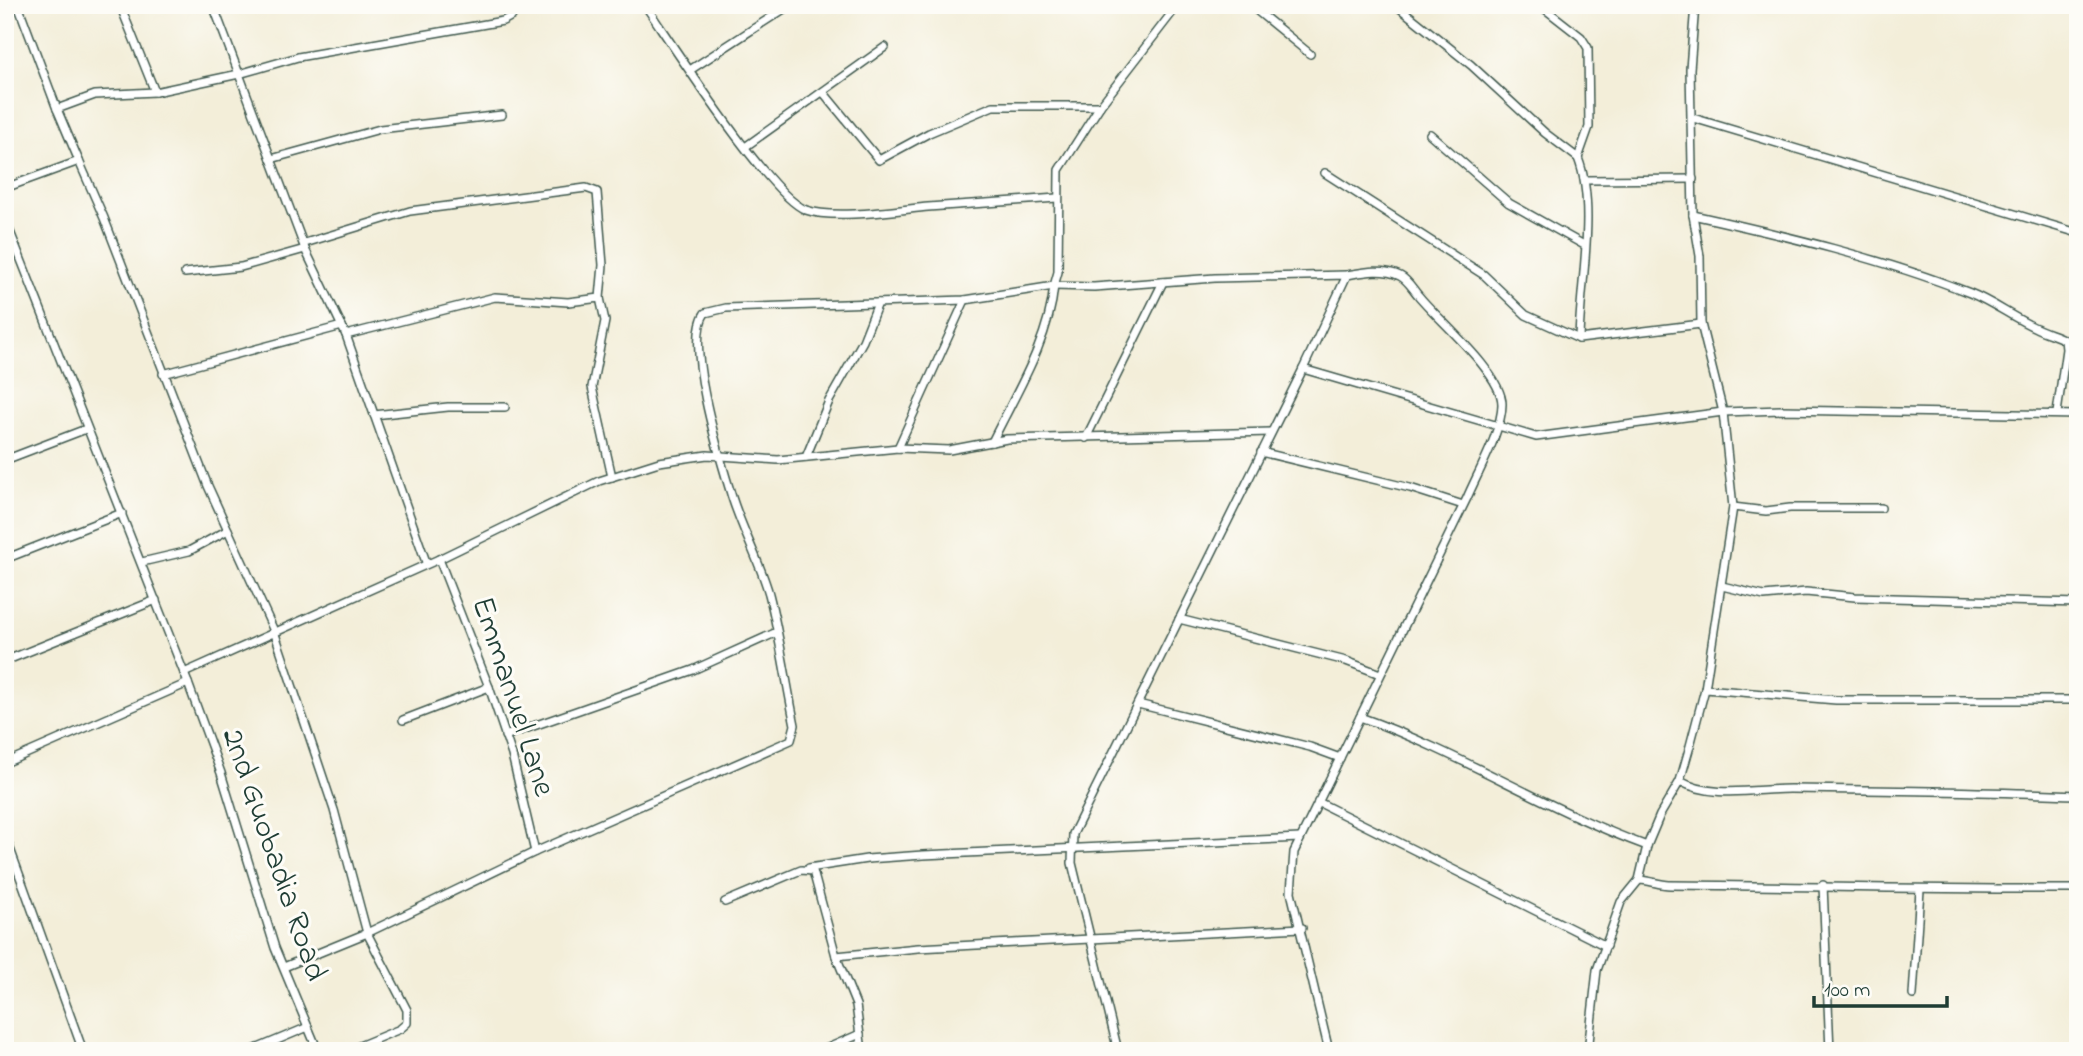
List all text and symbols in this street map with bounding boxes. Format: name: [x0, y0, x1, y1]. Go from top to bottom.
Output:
street label: Emmanuel Lane: [458, 591, 567, 803]
street label: 2nd Guobadia Road: [208, 722, 338, 988]
scale bar: [1814, 965, 1946, 1009]
text: 100 m: [1824, 976, 1870, 1006]

